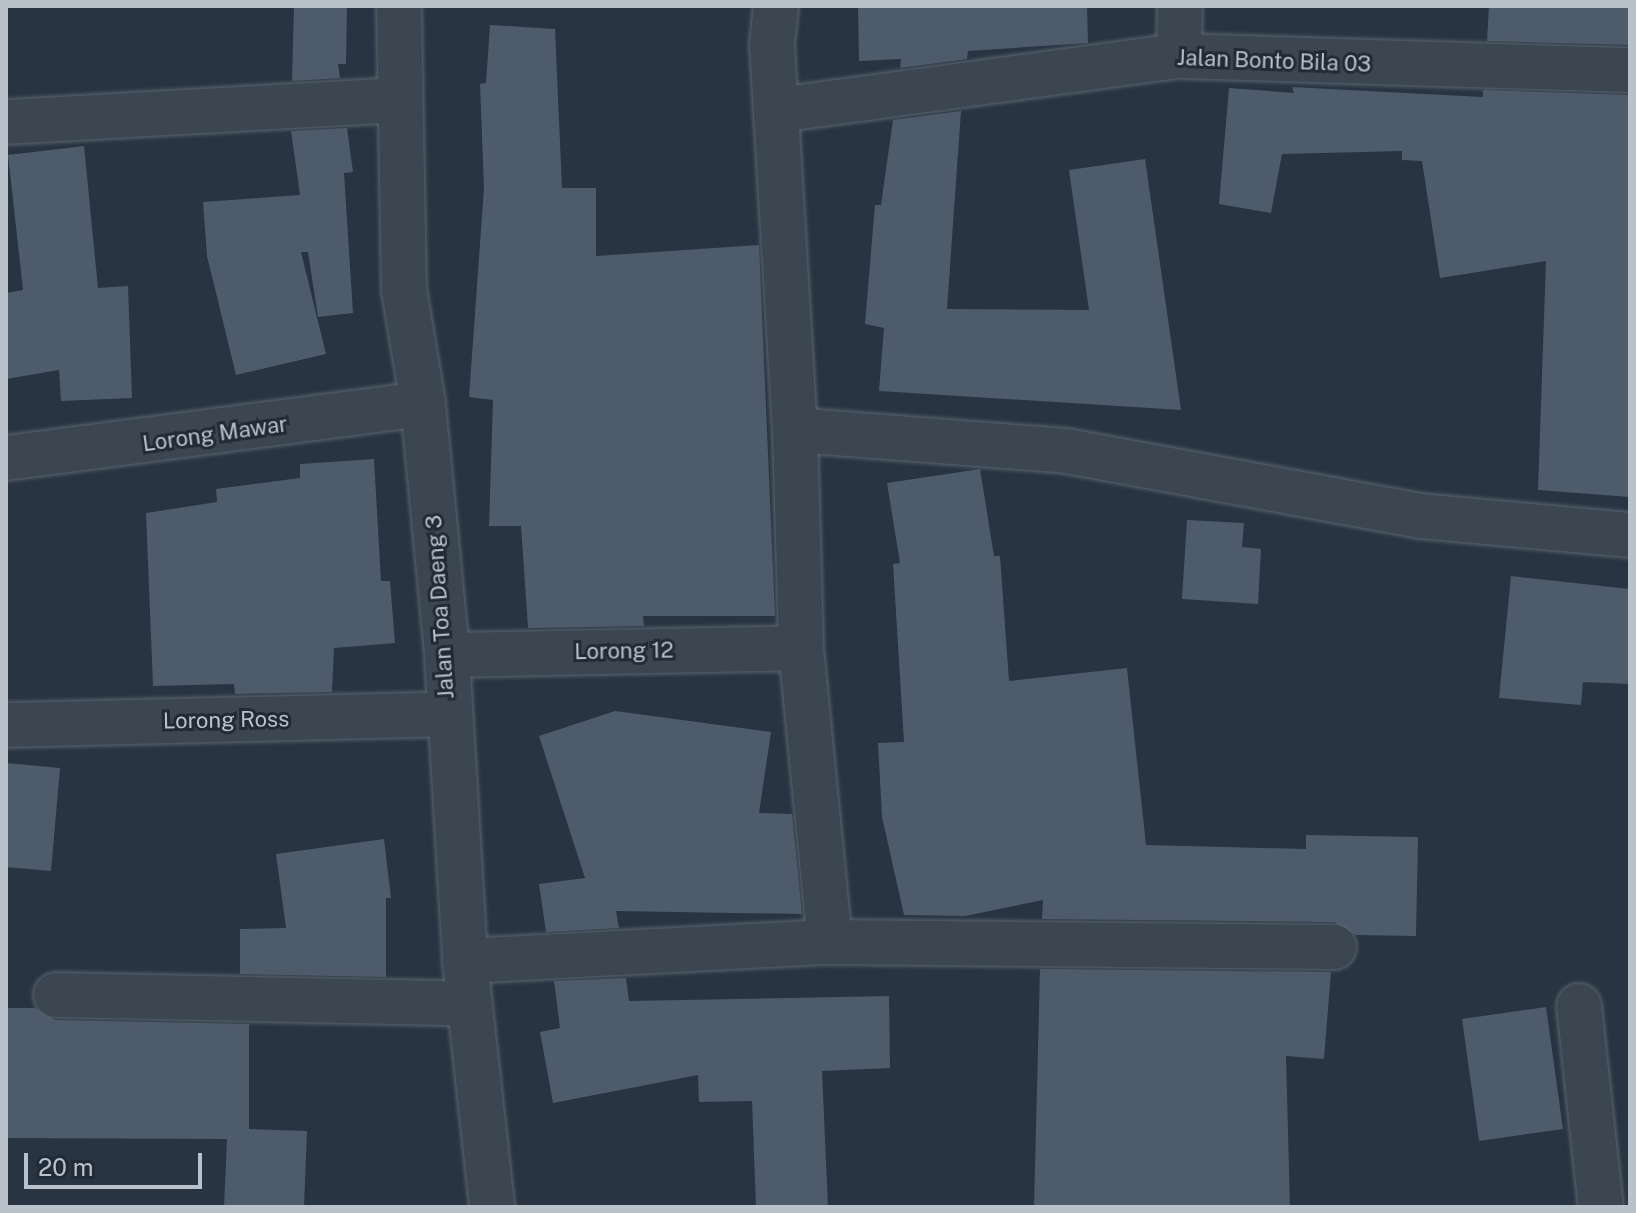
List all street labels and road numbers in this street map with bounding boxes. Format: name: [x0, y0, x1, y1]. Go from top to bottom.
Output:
street label: Jalan Bonto Bila 03: [1176, 44, 1372, 78]
street label: Lorong Mawar: [141, 411, 289, 457]
street label: Jalan Toa Daeng 3: [420, 514, 460, 700]
street label: Lorong 12: [574, 637, 674, 665]
street label: Lorong Ross: [163, 706, 289, 734]

